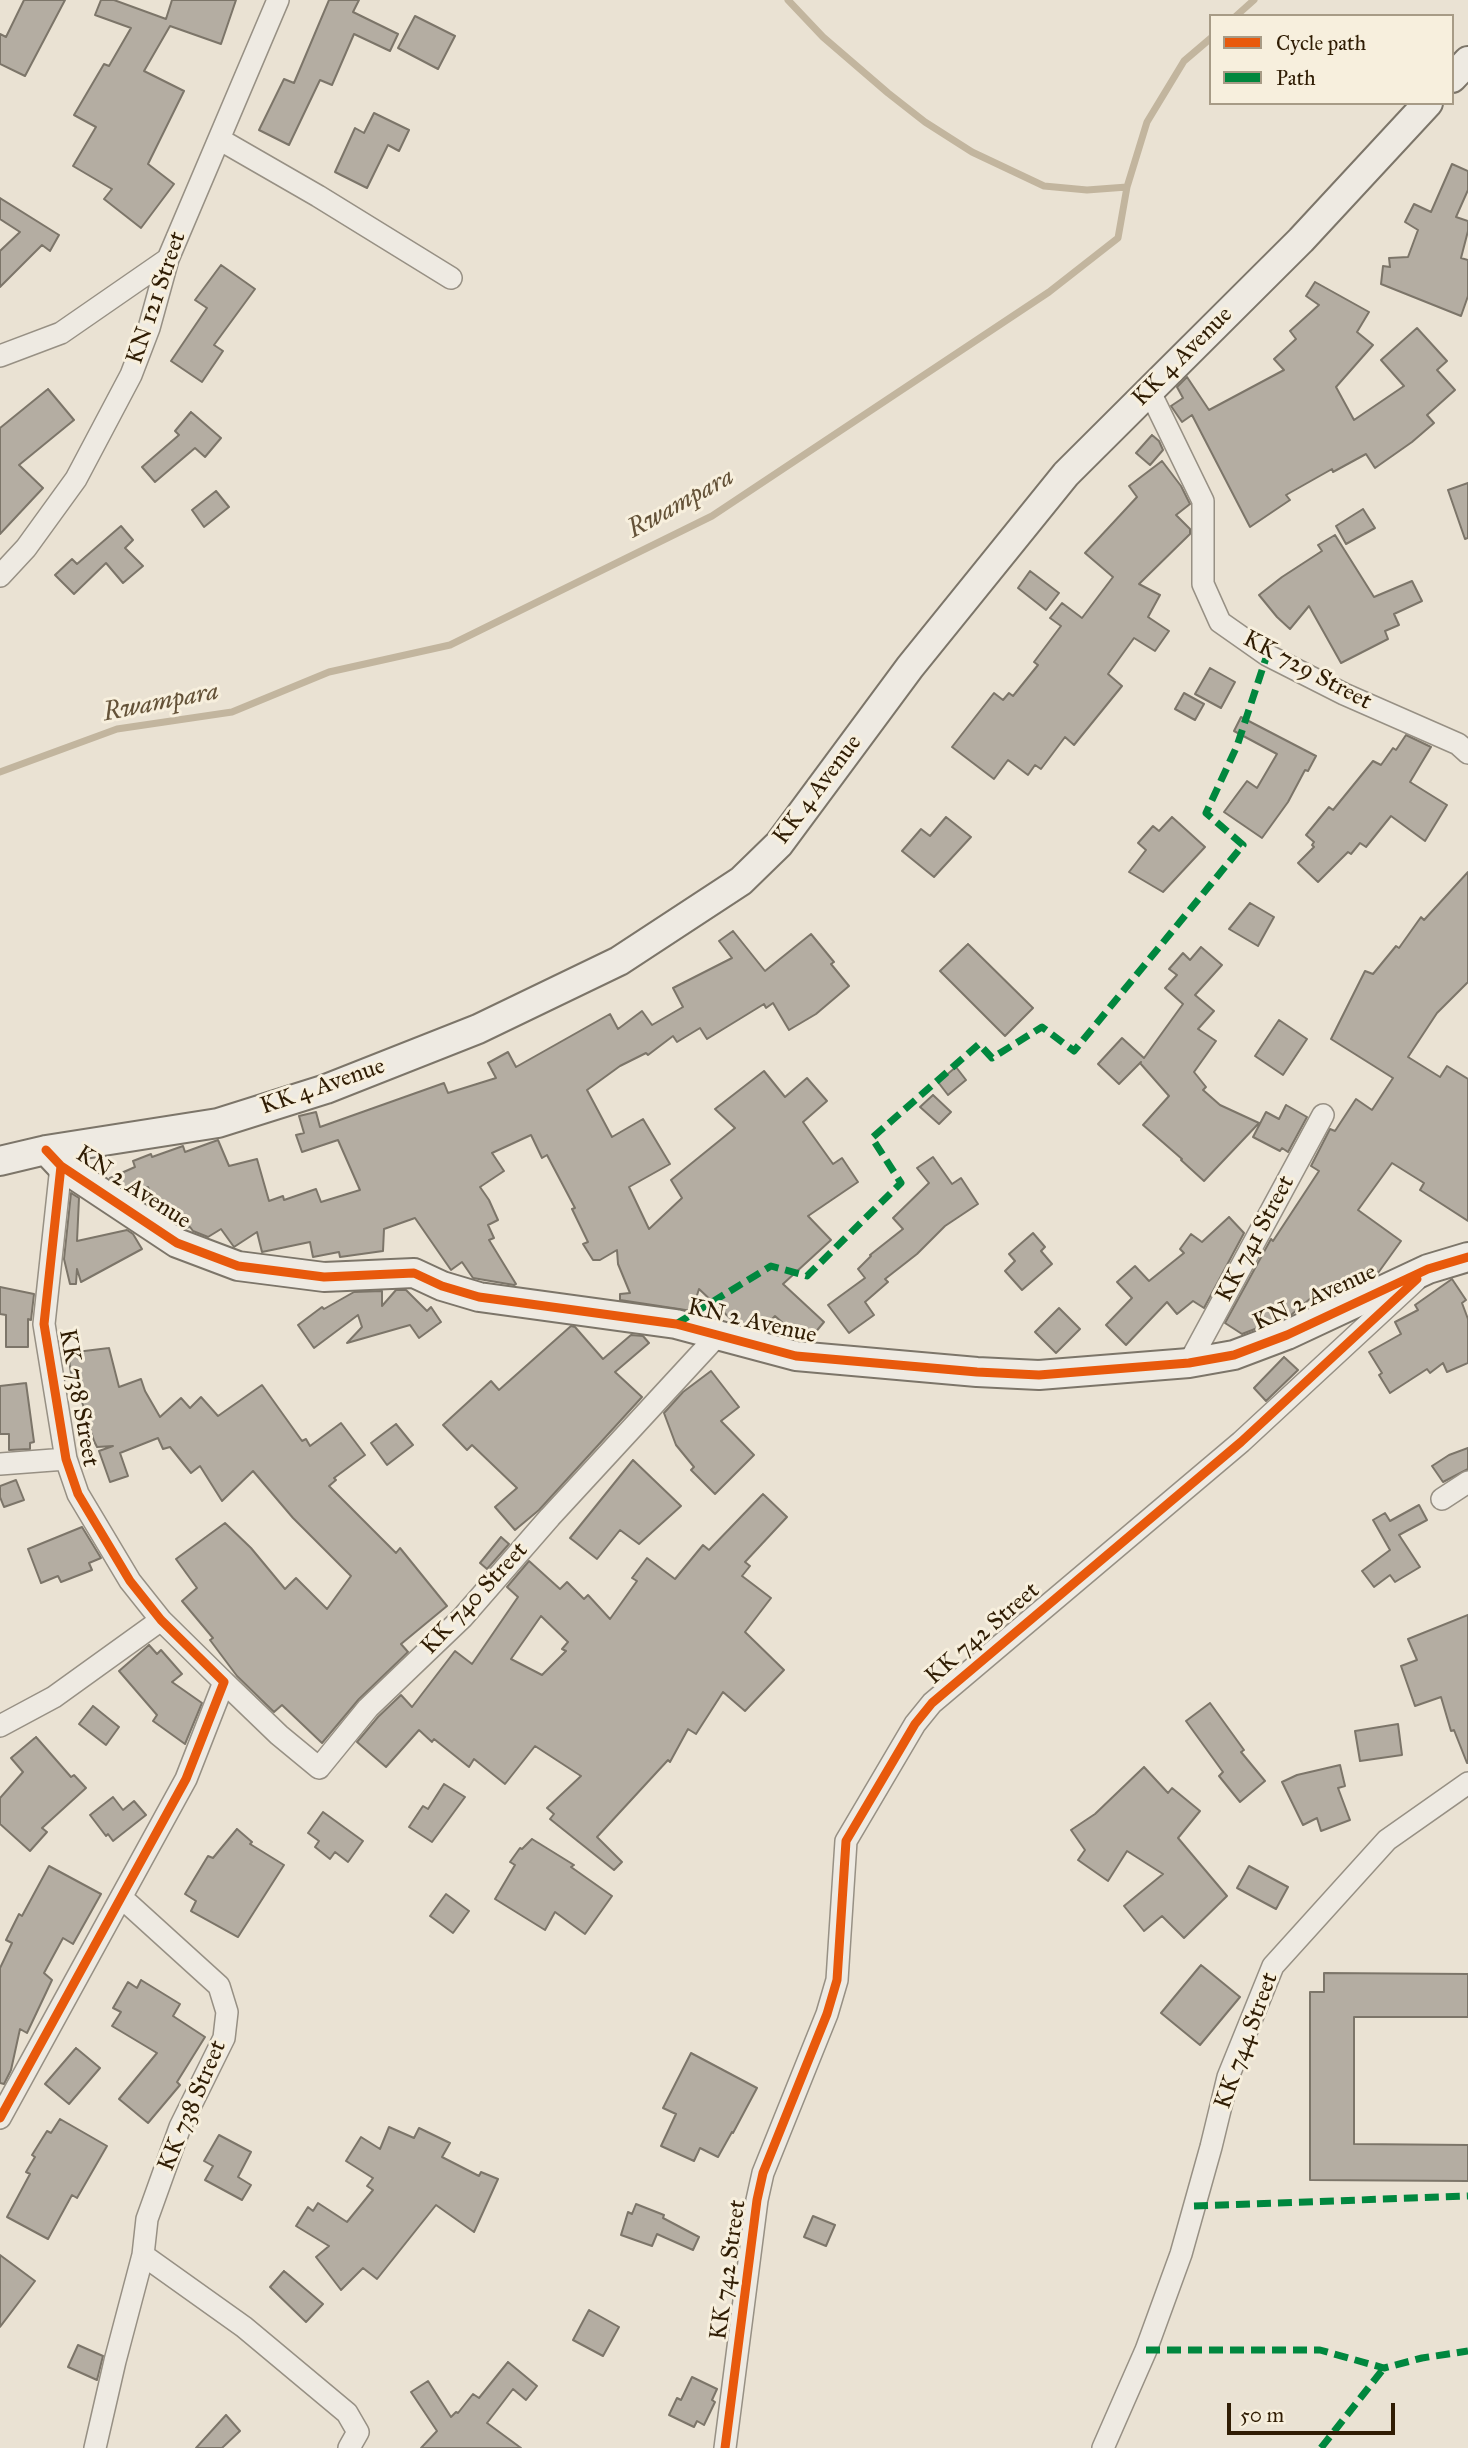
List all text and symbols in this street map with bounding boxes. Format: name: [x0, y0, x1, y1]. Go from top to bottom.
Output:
legend: [1209, 14, 1454, 105]
text: Cycle path: [1276, 30, 1366, 56]
text: Path: [1276, 65, 1316, 91]
street label: KN 121 Street: [121, 228, 193, 368]
street label: KK 4 Avenue: [1127, 301, 1239, 413]
water label: Rwampara: [622, 462, 740, 546]
street label: KK 729 Street: [1238, 625, 1376, 717]
water label: Rwampara: [101, 677, 221, 729]
street label: KK 4 Avenue: [767, 729, 869, 851]
street label: KK 4 Avenue: [257, 1052, 389, 1122]
street label: KN 2 Avenue: [70, 1140, 196, 1236]
street label: KK 741 Street: [1211, 1171, 1301, 1307]
street label: KN 2 Avenue: [1249, 1258, 1381, 1338]
street label: KN 2 Avenue: [685, 1293, 819, 1351]
street label: KK 738 Street: [52, 1327, 104, 1469]
street label: KK 740 Street: [416, 1537, 534, 1661]
street label: KK 742 Street: [920, 1577, 1046, 1691]
street label: KK 744 Street: [1209, 1969, 1285, 2113]
street label: KK 738 Street: [153, 2036, 233, 2176]
street label: KK 742 Street: [705, 2198, 753, 2342]
scale bar: [1230, 2388, 1398, 2432]
text: 50 m: [1240, 2402, 1284, 2428]

